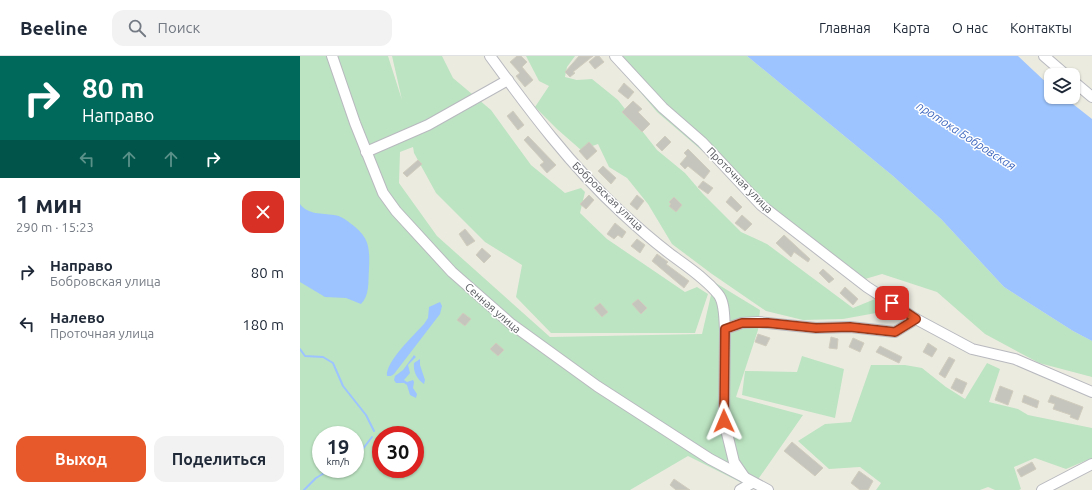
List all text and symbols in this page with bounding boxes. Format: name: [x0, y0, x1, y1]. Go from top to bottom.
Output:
search box: [112, 10, 392, 46]
text: Beeline: [20, 17, 88, 39]
icon: search: [126, 17, 148, 39]
text: Поиск: [158, 19, 200, 36]
text: Главная: [819, 20, 871, 36]
text: Карта: [893, 20, 930, 36]
text: О нас: [952, 20, 988, 36]
text: Контакты: [1010, 20, 1072, 36]
map controls: [1044, 68, 1080, 104]
button: layers: [1044, 68, 1080, 104]
icon: right: [16, 72, 68, 124]
text: 80 m: [82, 72, 144, 103]
water label: протока Бобровская: [914, 99, 1018, 172]
text: Направо: [82, 105, 154, 125]
street label: Проточная улица: [705, 145, 775, 215]
icon: left: [76, 148, 98, 170]
icon: ahead: [118, 148, 140, 170]
icon: ahead: [160, 148, 182, 170]
icon: right: [202, 148, 224, 170]
street label: Бобровская улица: [570, 159, 646, 233]
text: 1 мин: [16, 191, 82, 218]
button: close: [242, 191, 284, 233]
text: 290 m · 15:23: [16, 220, 94, 234]
text: Направо: [50, 257, 113, 274]
icon: right: [16, 261, 38, 283]
text: 80 m: [251, 264, 284, 281]
text: Бобровская улица: [50, 274, 161, 288]
street label: Сенная улица: [463, 281, 523, 335]
pin: [875, 286, 909, 320]
icon: arrive: [881, 292, 903, 314]
text: Налево: [50, 309, 105, 326]
icon: left: [16, 313, 38, 335]
text: 180 m: [242, 316, 284, 333]
text: Проточная улица: [50, 326, 154, 340]
position arrow: [703, 400, 745, 442]
speed limit sign: 30: [372, 426, 424, 478]
text: 19: [327, 435, 349, 458]
button: Выход: [16, 436, 146, 482]
button: Поделиться: [154, 436, 284, 482]
text: km/h: [326, 456, 350, 467]

